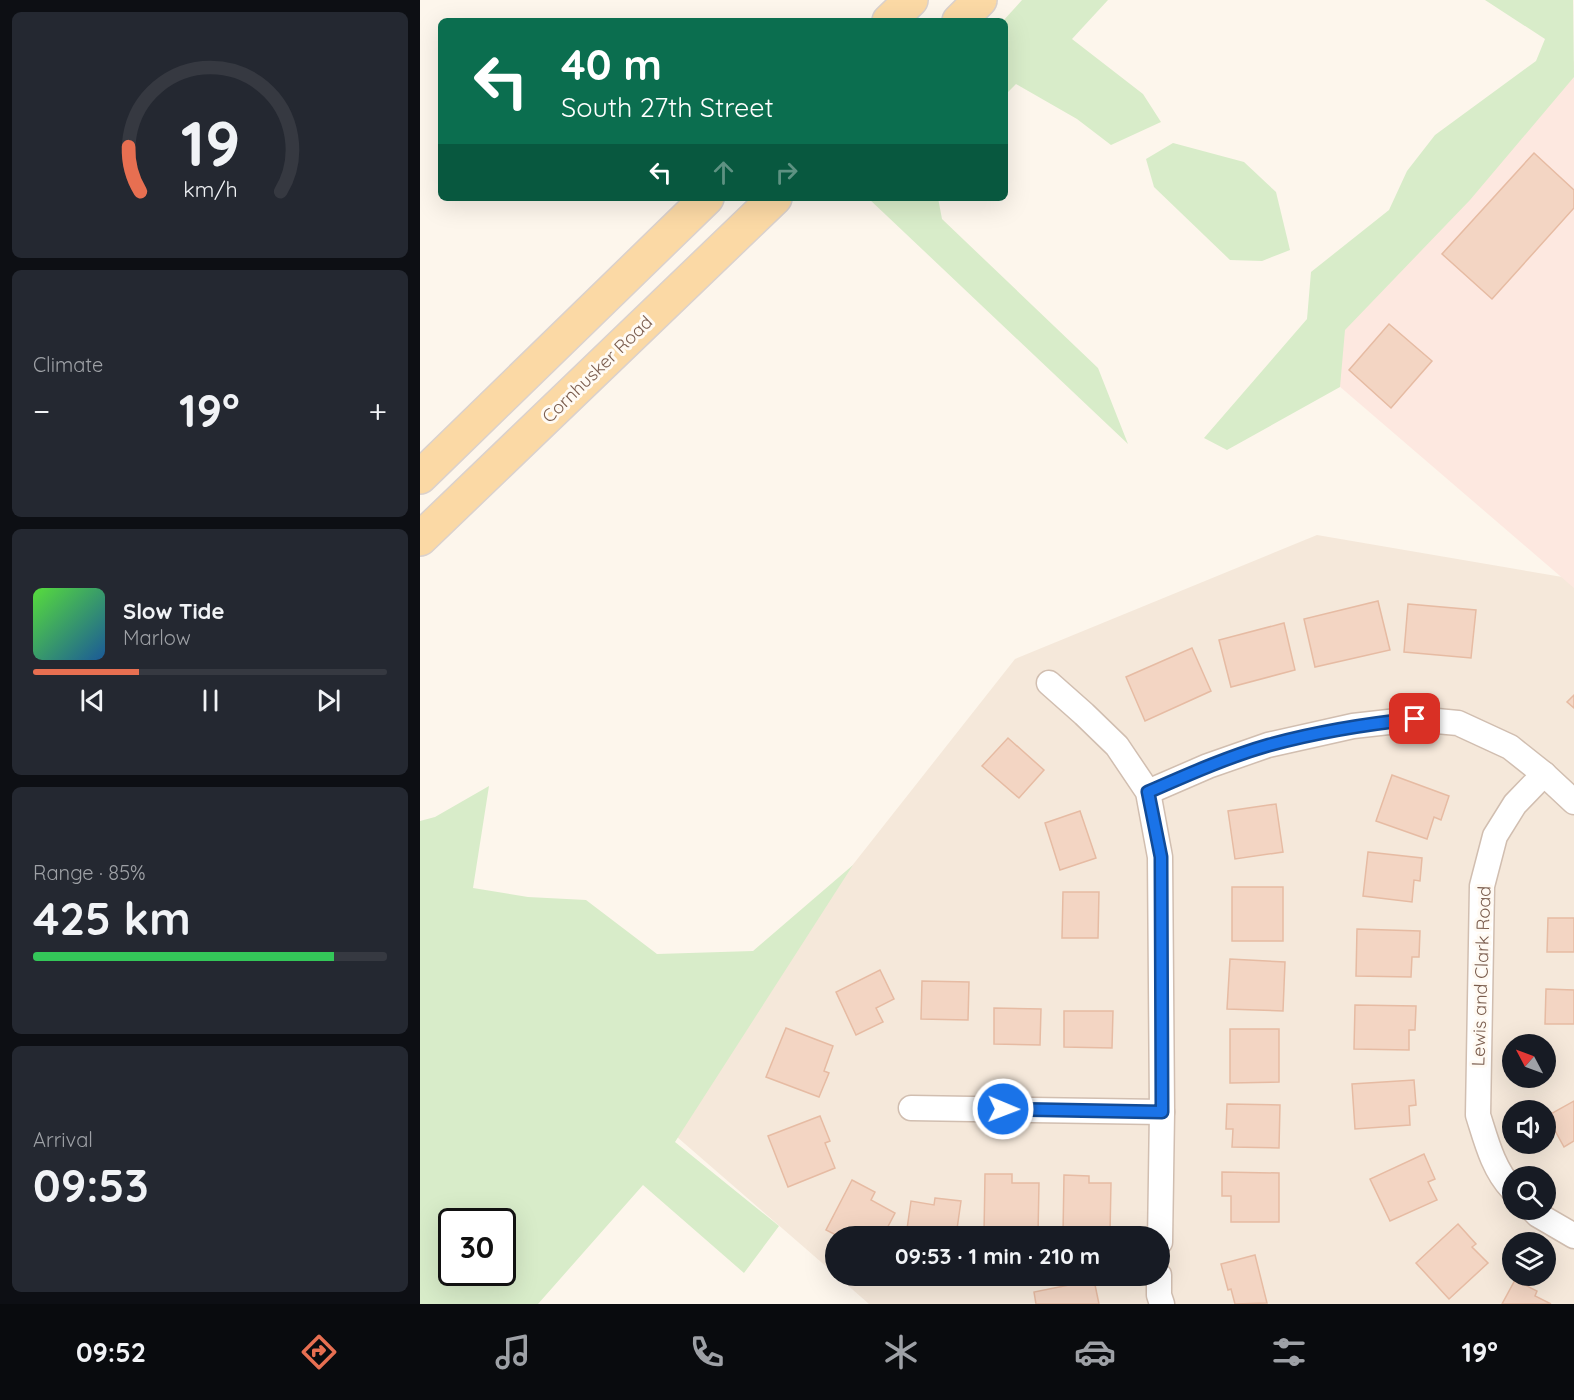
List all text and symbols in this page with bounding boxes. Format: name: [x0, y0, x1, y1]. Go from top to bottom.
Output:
text: 40 m: [561, 38, 662, 91]
icon: left: [462, 42, 540, 120]
text: South 27th Street: [561, 90, 774, 124]
text: 19: [180, 104, 240, 182]
icon: left: [644, 156, 677, 189]
icon: ahead: [707, 156, 740, 189]
icon: right: [770, 156, 803, 189]
text: km/h: [183, 177, 237, 203]
street label: Cornhusker Road: [537, 310, 657, 428]
text: Climate: [33, 352, 103, 377]
text: 19°: [179, 382, 240, 438]
text: −: [33, 390, 50, 431]
text: +: [368, 390, 387, 431]
text: Slow Tide: [123, 597, 224, 625]
text: Marlow: [123, 625, 191, 650]
icon: previous: [76, 684, 109, 717]
icon: pause: [194, 684, 227, 717]
icon: next: [312, 684, 345, 717]
pin: [1389, 693, 1440, 744]
icon: arrive: [1398, 702, 1431, 735]
text: Range · 85%: [33, 860, 146, 885]
street label: Lewis and Clark Road: [1466, 885, 1496, 1067]
text: 425 km: [33, 890, 191, 946]
north arrow: [1502, 1034, 1556, 1088]
map controls: [1502, 1034, 1556, 1286]
position arrow: [971, 1077, 1035, 1141]
button: sound: [1502, 1100, 1556, 1154]
text: Arrival: [33, 1127, 93, 1152]
text: 09:53: [33, 1157, 149, 1213]
button: search: [1502, 1166, 1556, 1220]
speed limit sign: 30: [438, 1208, 516, 1286]
button: layers: [1502, 1232, 1556, 1286]
text: 09:53 · 1 min · 210 m: [895, 1242, 1100, 1270]
icon: directions: [298, 1331, 340, 1373]
icon: music: [492, 1331, 534, 1373]
icon: phone: [686, 1331, 728, 1373]
icon: climate: [880, 1331, 922, 1373]
icon: car: [1074, 1331, 1116, 1373]
icon: filters: [1268, 1331, 1310, 1373]
text: 09:52: [76, 1335, 146, 1369]
text: 19°: [1462, 1335, 1498, 1369]

